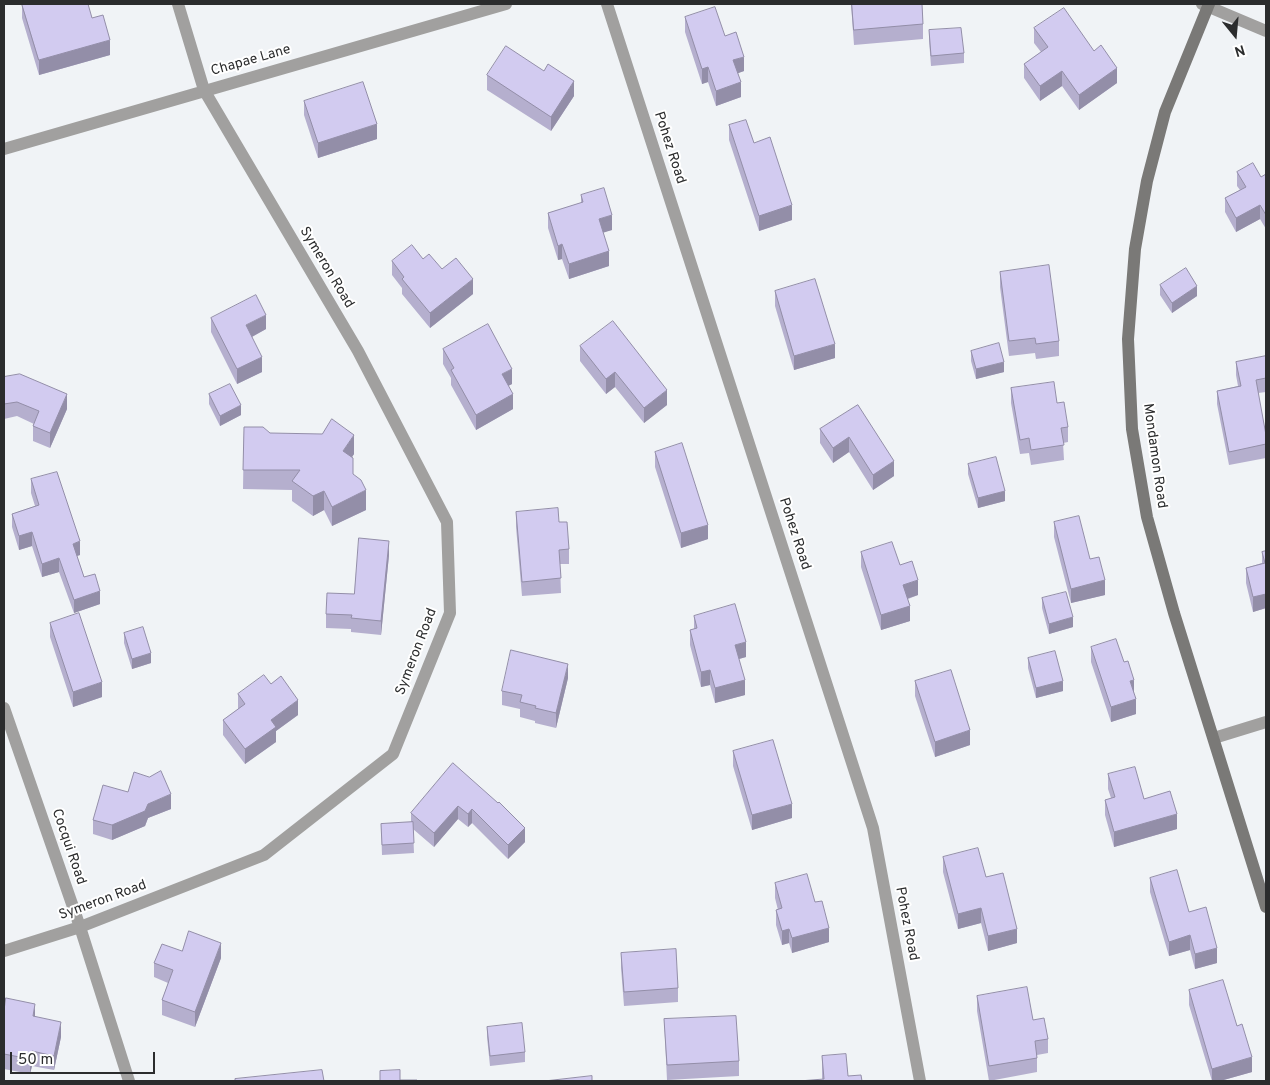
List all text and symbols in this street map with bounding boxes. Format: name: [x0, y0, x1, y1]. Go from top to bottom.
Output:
north arrow: [1210, 10, 1260, 60]
text: N: [1232, 40, 1247, 59]
street label: Chapae Lane: [209, 42, 293, 80]
street label: Pohez Road: [649, 110, 689, 186]
street label: Symeron Road: [295, 224, 357, 312]
street label: Mondamon Road: [1138, 402, 1170, 510]
street label: Pohez Road: [774, 496, 814, 572]
street label: Symeron Road: [393, 606, 441, 698]
street label: Cocqui Road: [47, 807, 89, 887]
street label: Symeron Road: [57, 877, 149, 925]
street label: Pohez Road: [891, 886, 921, 962]
scale bar: [12, 1042, 158, 1074]
text: 50 m: [18, 1051, 53, 1070]

